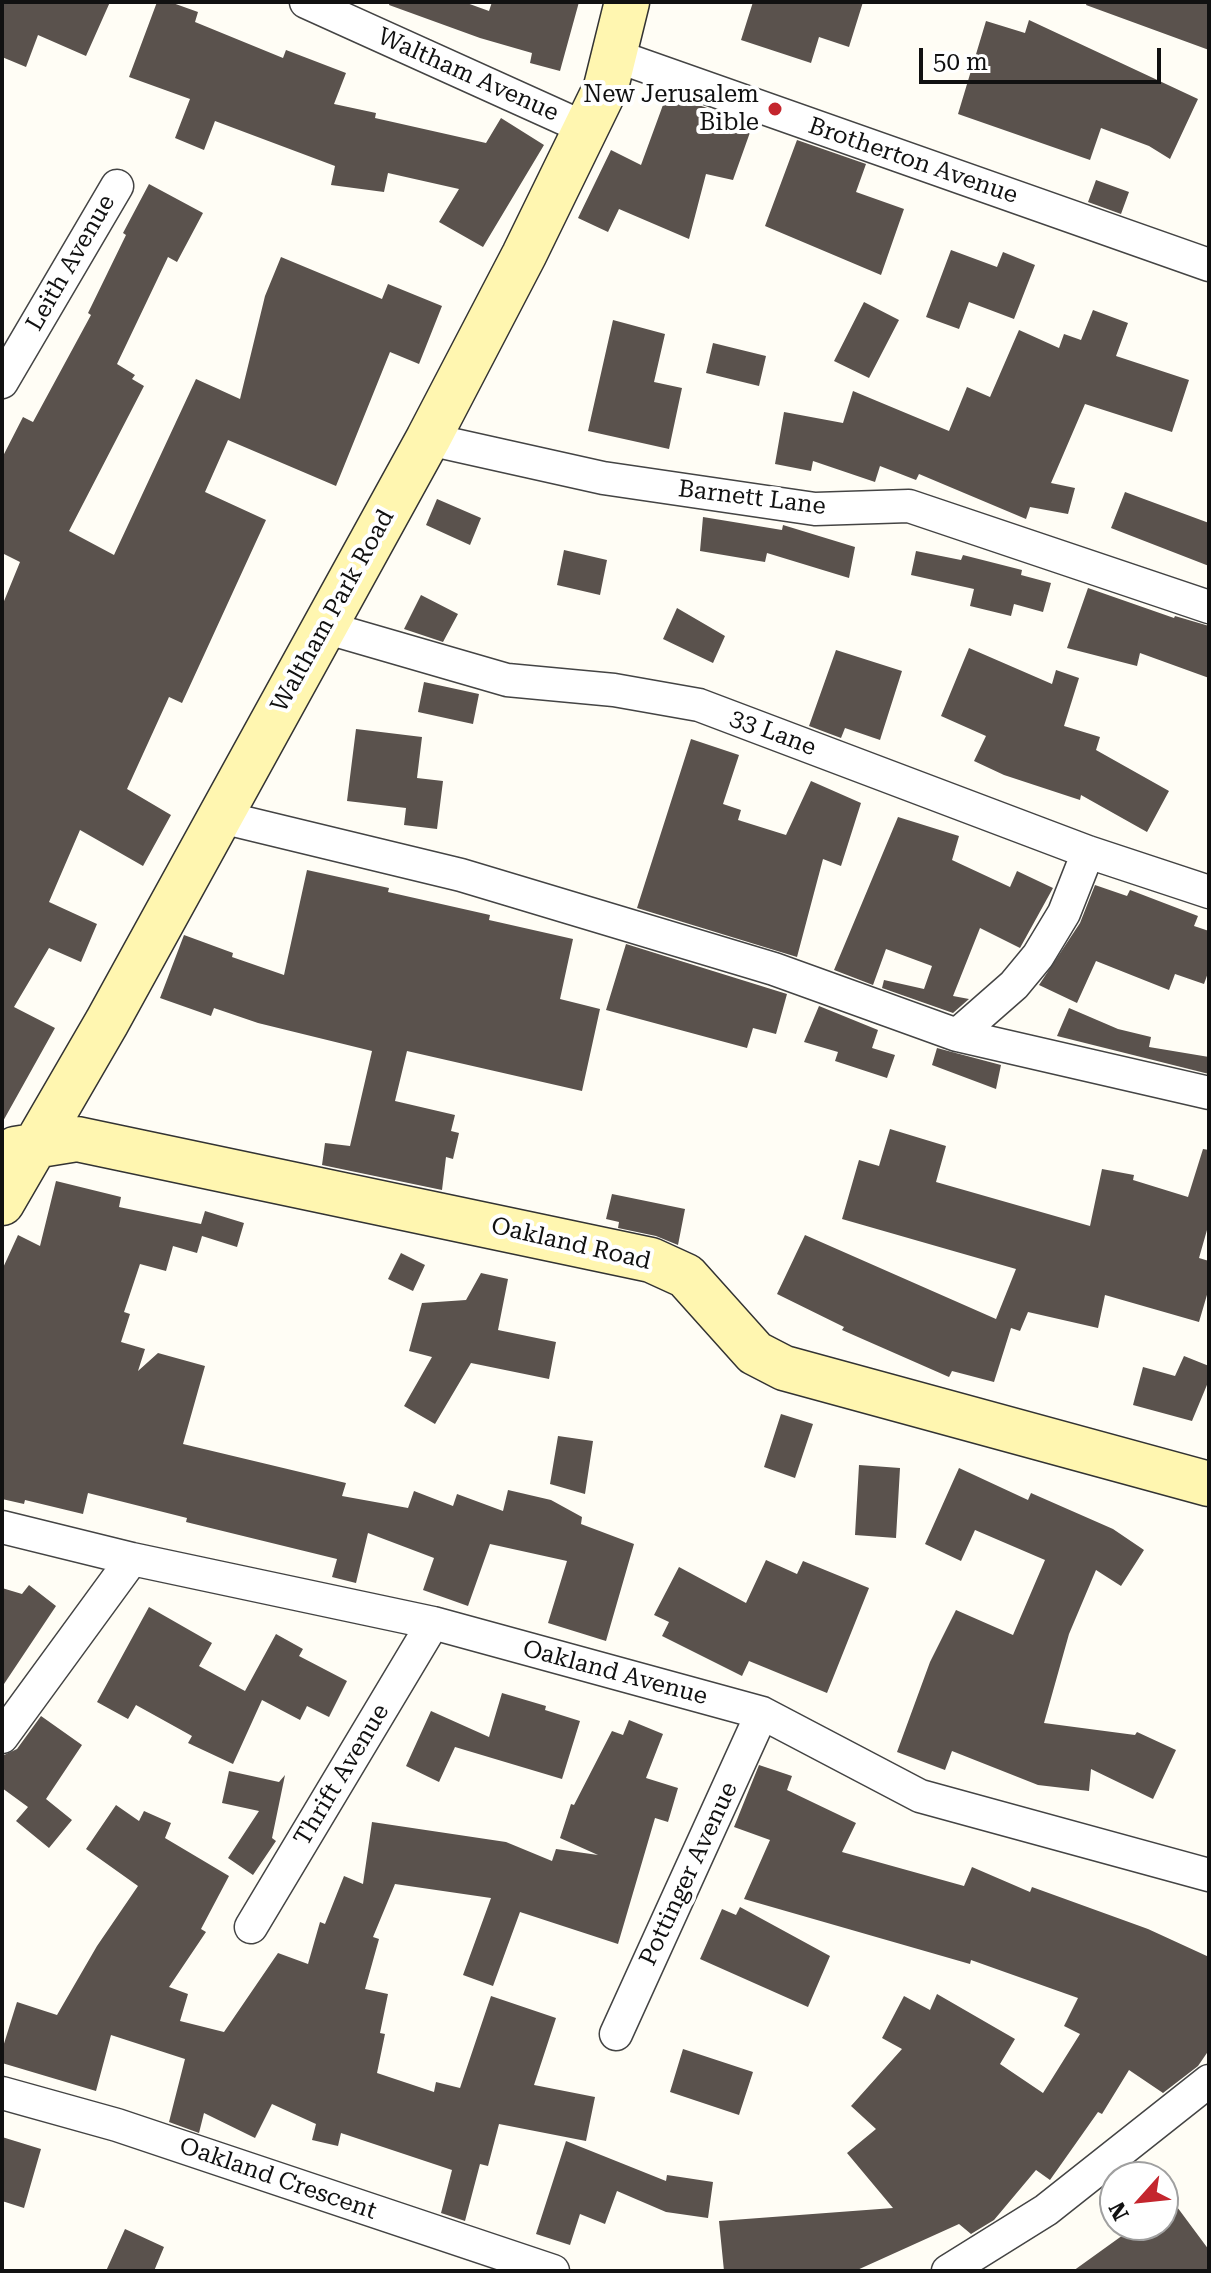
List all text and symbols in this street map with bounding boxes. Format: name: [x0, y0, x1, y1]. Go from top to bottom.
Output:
street label: Waltham Avenue: [373, 22, 563, 128]
scale bar: [923, 32, 1165, 82]
text: 50 m: [933, 48, 988, 76]
place label: New Jerusalem Bible: [583, 81, 759, 137]
marker: New Jerusalem Bible: [766, 100, 784, 118]
street label: Brotherton Avenue: [805, 112, 1021, 210]
street label: Leith Avenue: [20, 190, 122, 336]
street label: Barnett Lane: [677, 475, 827, 521]
street label: Waltham Park Road: [265, 505, 401, 717]
street label: 33 Lane: [726, 703, 820, 763]
street label: Oakland Road: [488, 1212, 654, 1276]
street label: Oakland Avenue: [519, 1634, 711, 1712]
street label: Thrift Avenue: [288, 1699, 396, 1851]
street label: Pottinger Avenue: [634, 1778, 744, 1970]
street label: Oakland Crescent: [176, 2132, 380, 2226]
north arrow: [1099, 2161, 1179, 2241]
text: N: [1104, 2198, 1134, 2224]

